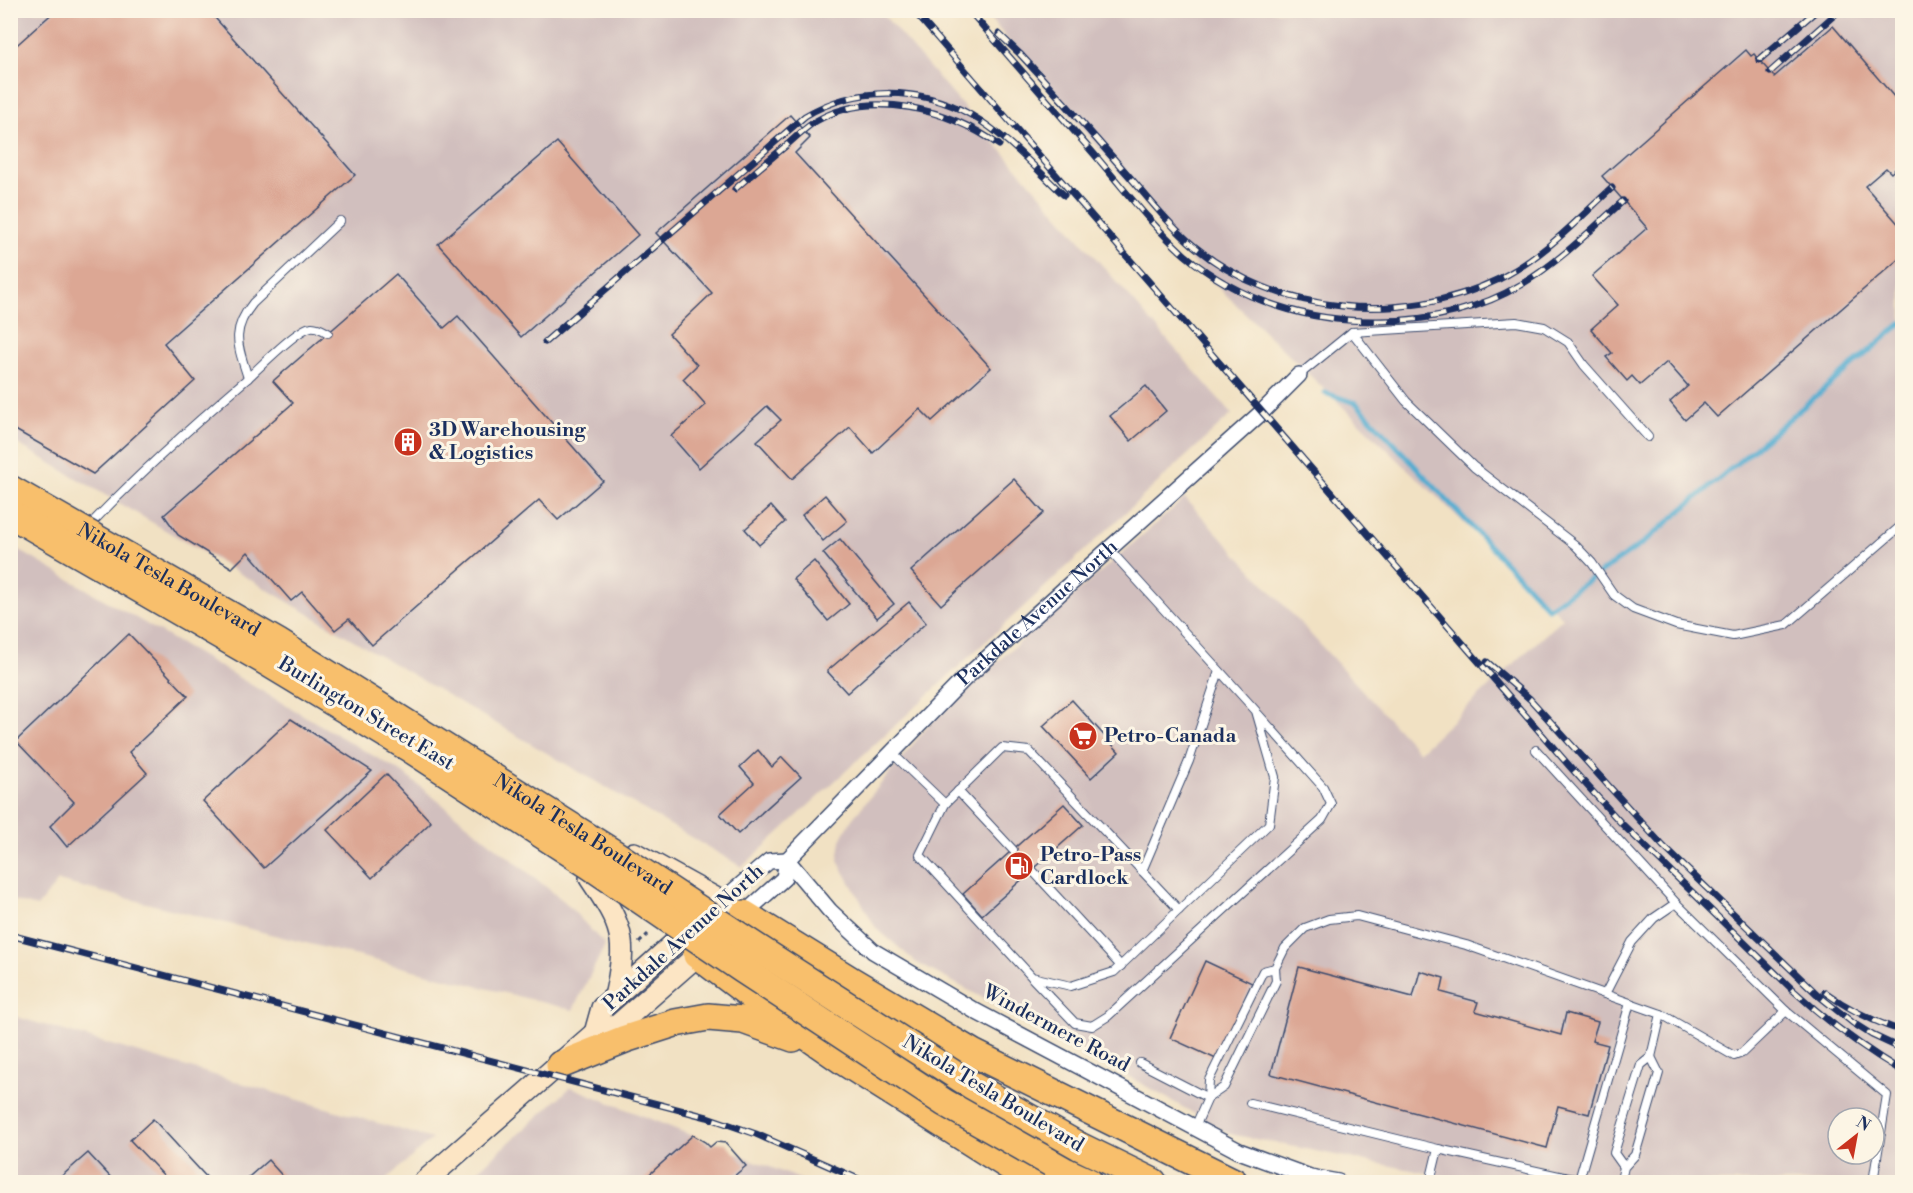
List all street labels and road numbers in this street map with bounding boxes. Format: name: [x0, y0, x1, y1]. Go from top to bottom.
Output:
street label: Nikola Tesla Boulevard: [73, 518, 265, 643]
street label: Parkdale Avenue North: [952, 534, 1123, 692]
street label: Burlington Street East: [273, 651, 459, 777]
street label: Nikola Tesla Boulevard: [489, 768, 677, 901]
street label: Parkdale Avenue North: [598, 859, 770, 1017]
street label: Windermere Road: [977, 979, 1134, 1079]
street label: Nikola Tesla Boulevard: [898, 1030, 1089, 1158]

